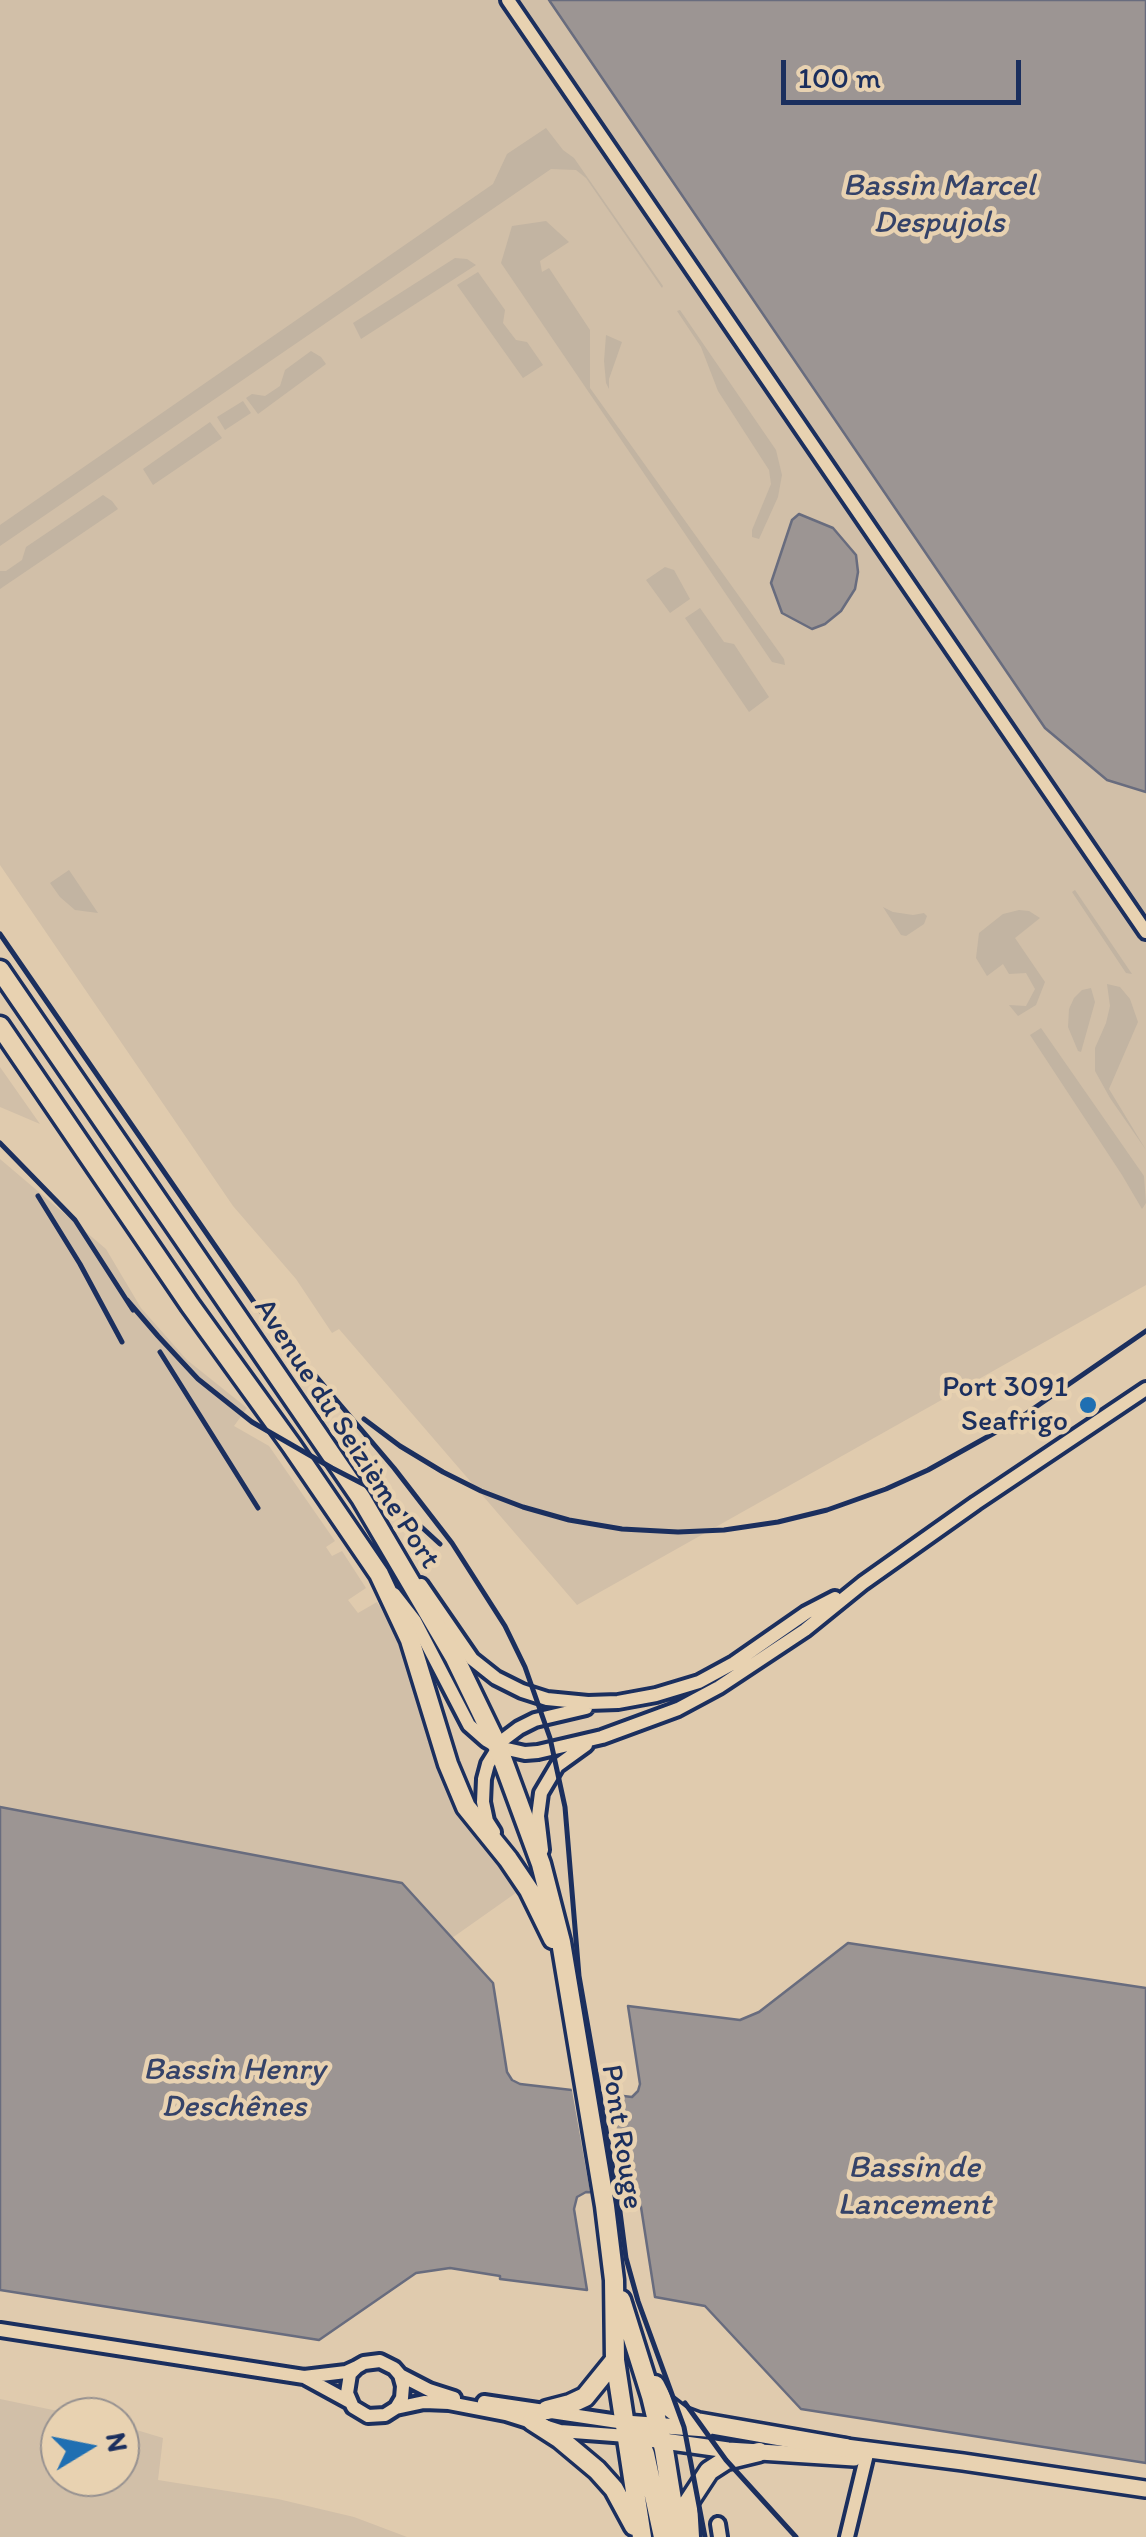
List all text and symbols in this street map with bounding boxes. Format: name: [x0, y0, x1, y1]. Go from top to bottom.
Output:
scale bar: [786, 40, 1026, 102]
text: 100 m: [798, 59, 881, 96]
water label: Bassin Marcel Despujols: [843, 168, 1035, 243]
street label: Avenue du Seizième Port: [245, 1292, 447, 1576]
place label: Port 3091 Seafrigo: [942, 1370, 1068, 1440]
marker: Port 3091 Seafrigo: [1077, 1394, 1099, 1416]
water label: Bassin Henry Deschênes: [143, 2052, 325, 2127]
street label: Pont Rouge: [592, 2062, 650, 2212]
water label: Bassin de Lancement: [837, 2150, 991, 2225]
north arrow: [40, 2397, 140, 2497]
text: N: [99, 2430, 136, 2454]

